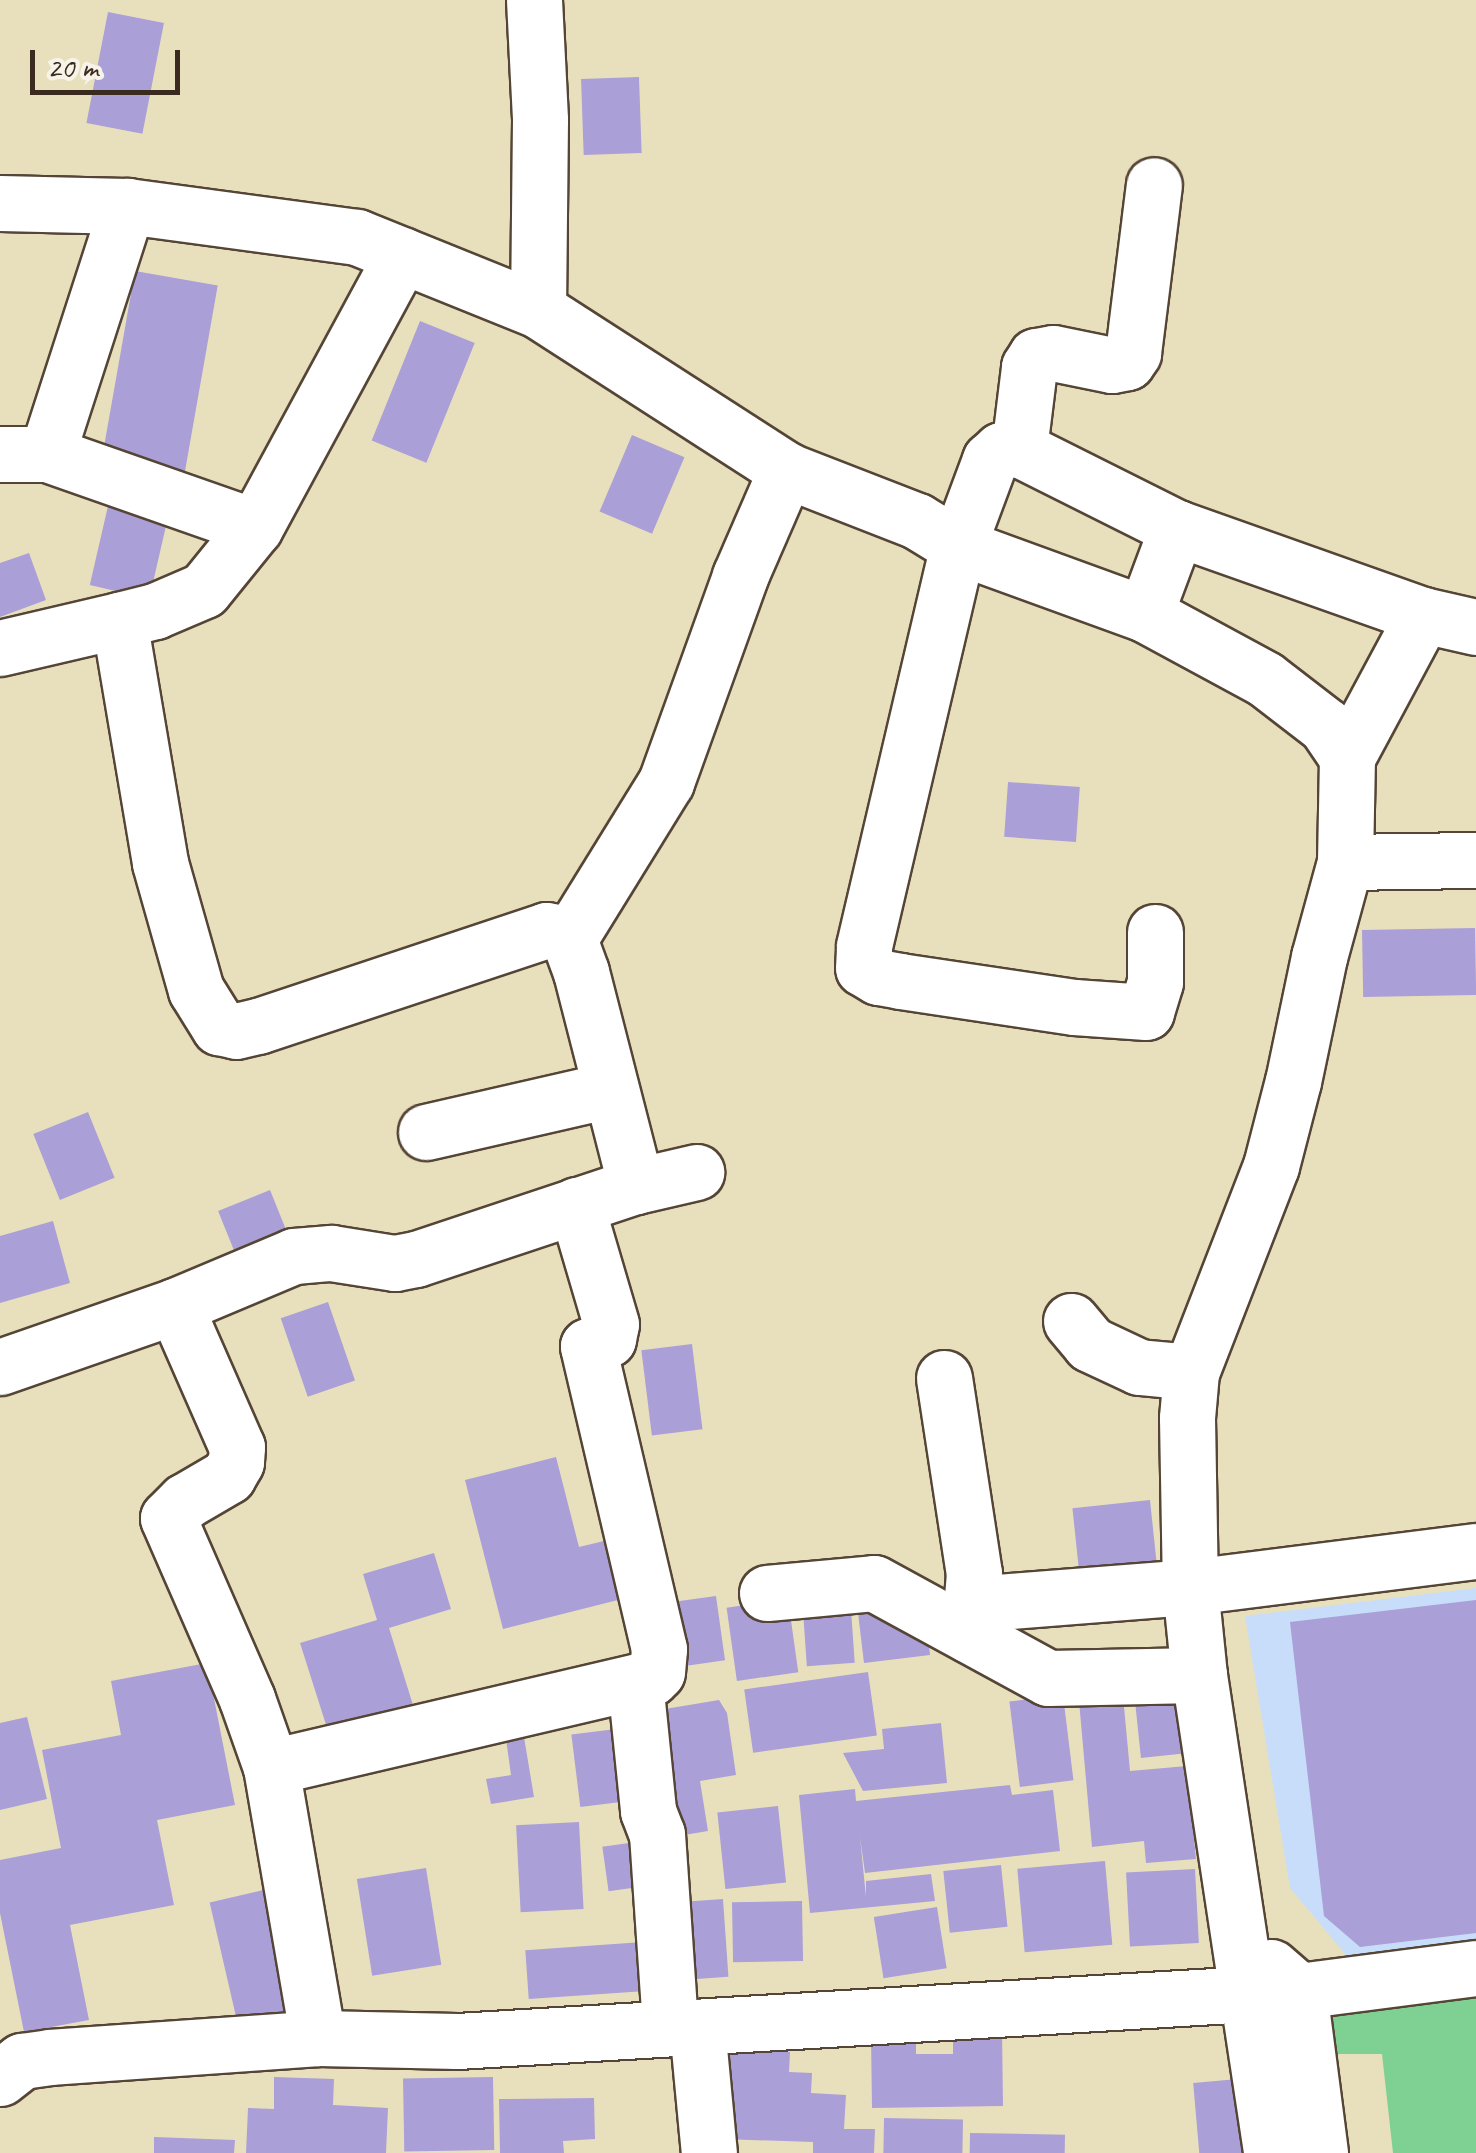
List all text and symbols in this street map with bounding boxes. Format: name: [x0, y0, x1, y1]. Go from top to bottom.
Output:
scale bar: [35, 30, 185, 92]
text: 20 m: [47, 48, 98, 86]

